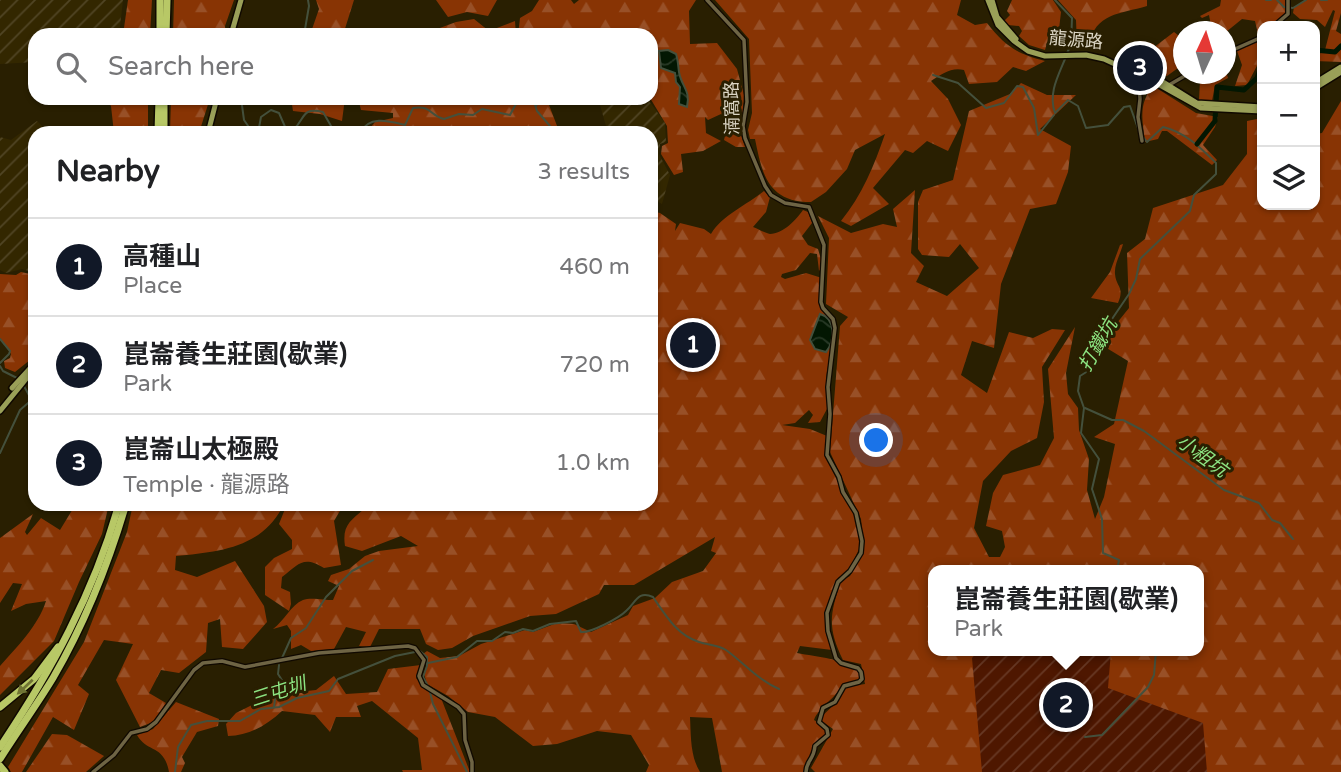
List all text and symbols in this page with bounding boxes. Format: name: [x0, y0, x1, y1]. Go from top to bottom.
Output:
north arrow: [1173, 21, 1236, 84]
map controls: [1257, 21, 1320, 210]
button: +: [1257, 21, 1320, 84]
street label: 龍源路: [1048, 27, 1104, 53]
search box: [28, 28, 658, 105]
pin: 3: [1117, 42, 1163, 94]
icon: search: [52, 48, 90, 86]
text: Search here: [108, 51, 254, 82]
street label: 湳窩路: [721, 81, 743, 135]
button: −: [1257, 84, 1320, 147]
button: layers: [1257, 147, 1320, 210]
text: Nearby: [56, 153, 160, 190]
text: 3 results: [537, 158, 630, 186]
text: 高種山: [123, 241, 201, 272]
text: 1: [72, 253, 86, 281]
text: 460 m: [560, 253, 630, 281]
text: Place: [123, 272, 182, 300]
water label: 打鐵坑: [1074, 312, 1123, 375]
pin: 1: [670, 319, 716, 371]
text: 崑崙養生莊園(歇業): [123, 339, 347, 370]
text: 2: [72, 351, 86, 379]
text: 720 m: [560, 351, 630, 379]
text: Park: [123, 370, 172, 398]
your location: [859, 423, 893, 457]
water label: 小粗坑: [1172, 430, 1234, 483]
text: 崑崙山太極殿: [123, 434, 279, 465]
text: 3: [72, 449, 86, 477]
text: 1.0 km: [556, 449, 630, 477]
text: Temple · 龍源路: [123, 471, 290, 499]
popup: [928, 565, 1204, 656]
text: 崑崙養生莊園(歇業): [954, 584, 1178, 615]
text: Park: [954, 615, 1003, 643]
water label: 三屯圳: [247, 672, 311, 711]
one-way arrow: [17, 679, 34, 695]
pin: 2: [1043, 679, 1089, 731]

